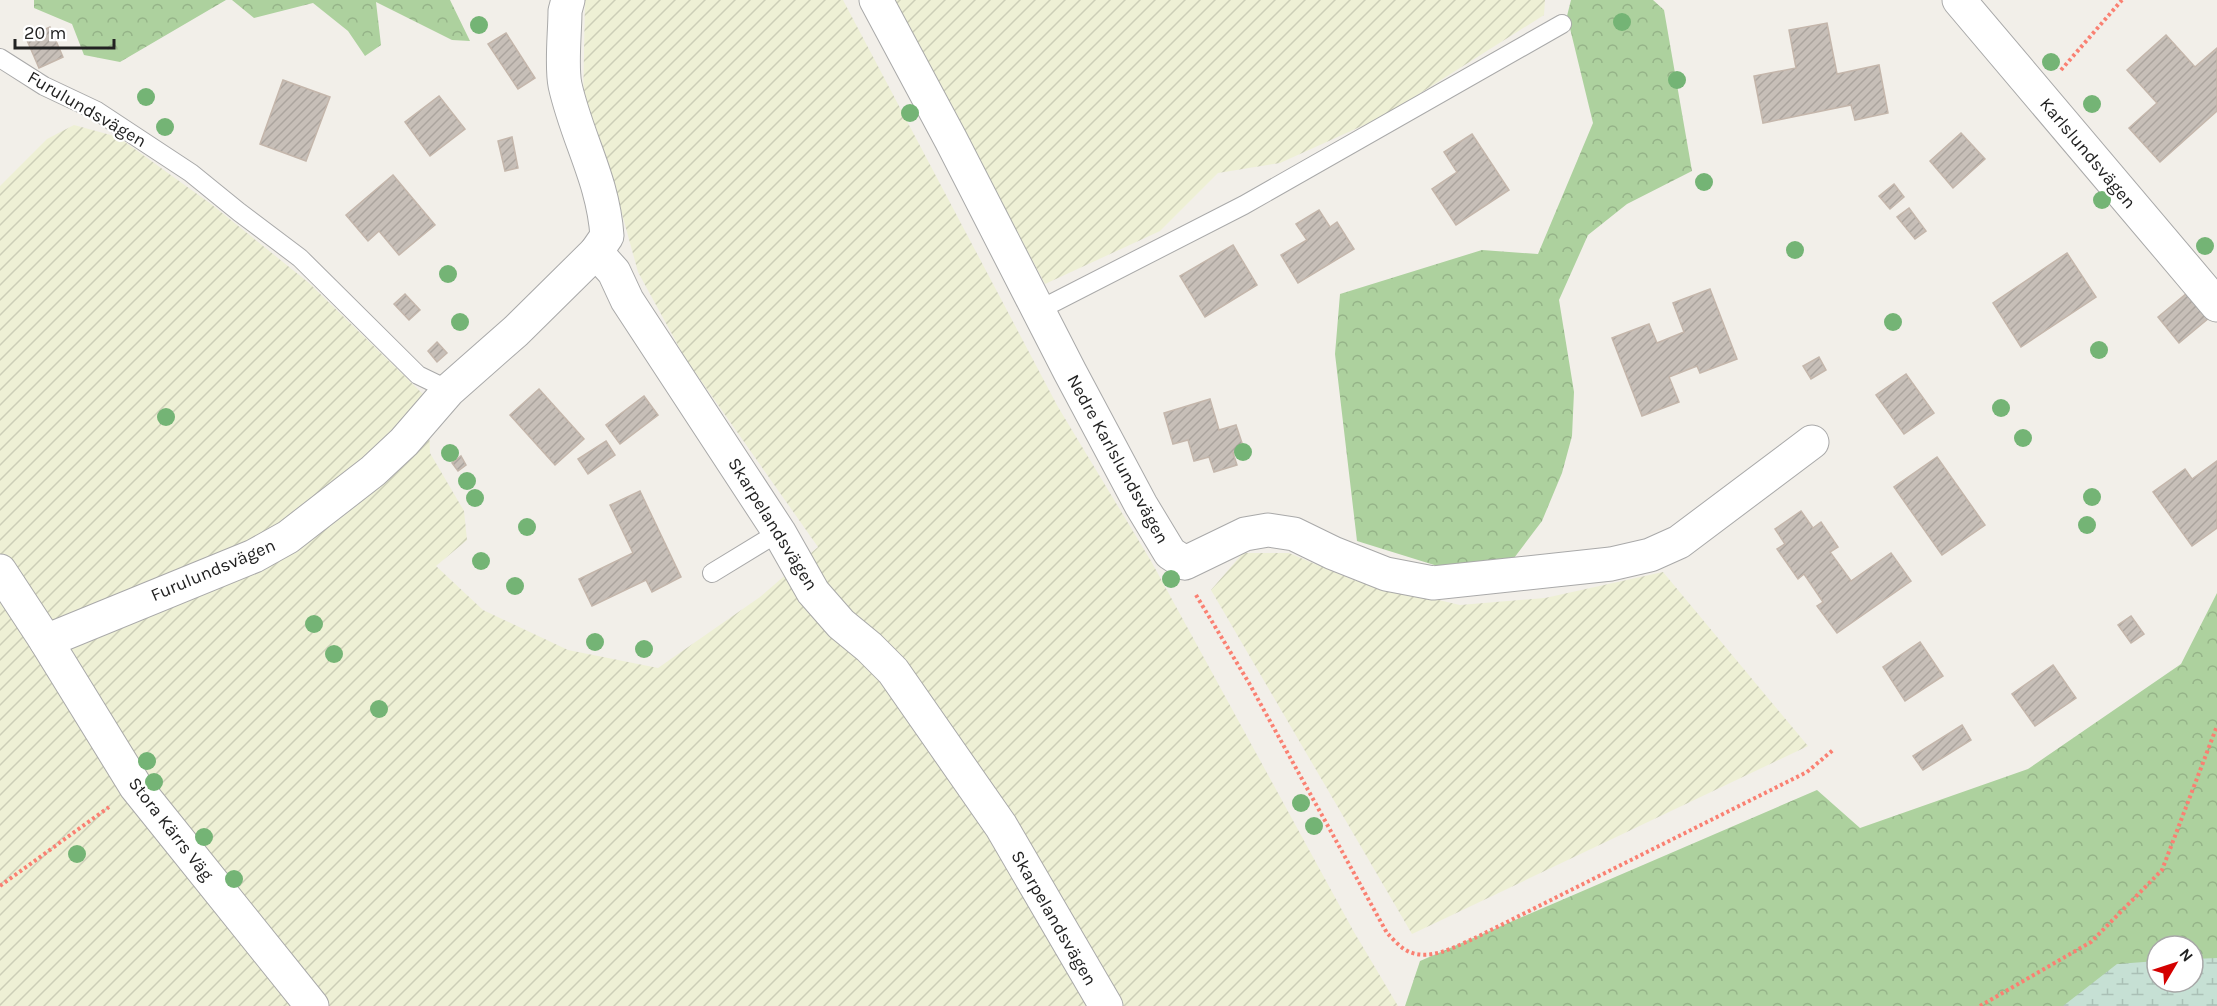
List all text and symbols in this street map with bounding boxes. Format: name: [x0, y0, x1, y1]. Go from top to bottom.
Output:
scale bar: [15, 12, 114, 50]
text: 20 m: [24, 22, 66, 44]
street label: Furulundsvägen: [24, 66, 150, 152]
street label: Karlslundsvägen: [2035, 93, 2141, 213]
street label: Nedre Karlslundsvägen: [1062, 370, 1174, 548]
street label: Skarpelandsvägen: [723, 454, 823, 594]
street label: Furulundsvägen: [147, 534, 279, 606]
street label: Stora Kärrs Väg: [124, 773, 218, 885]
street label: Skarpelandsvägen: [1006, 847, 1102, 989]
north arrow: [2145, 934, 2205, 994]
text: N: [2175, 944, 2197, 965]

